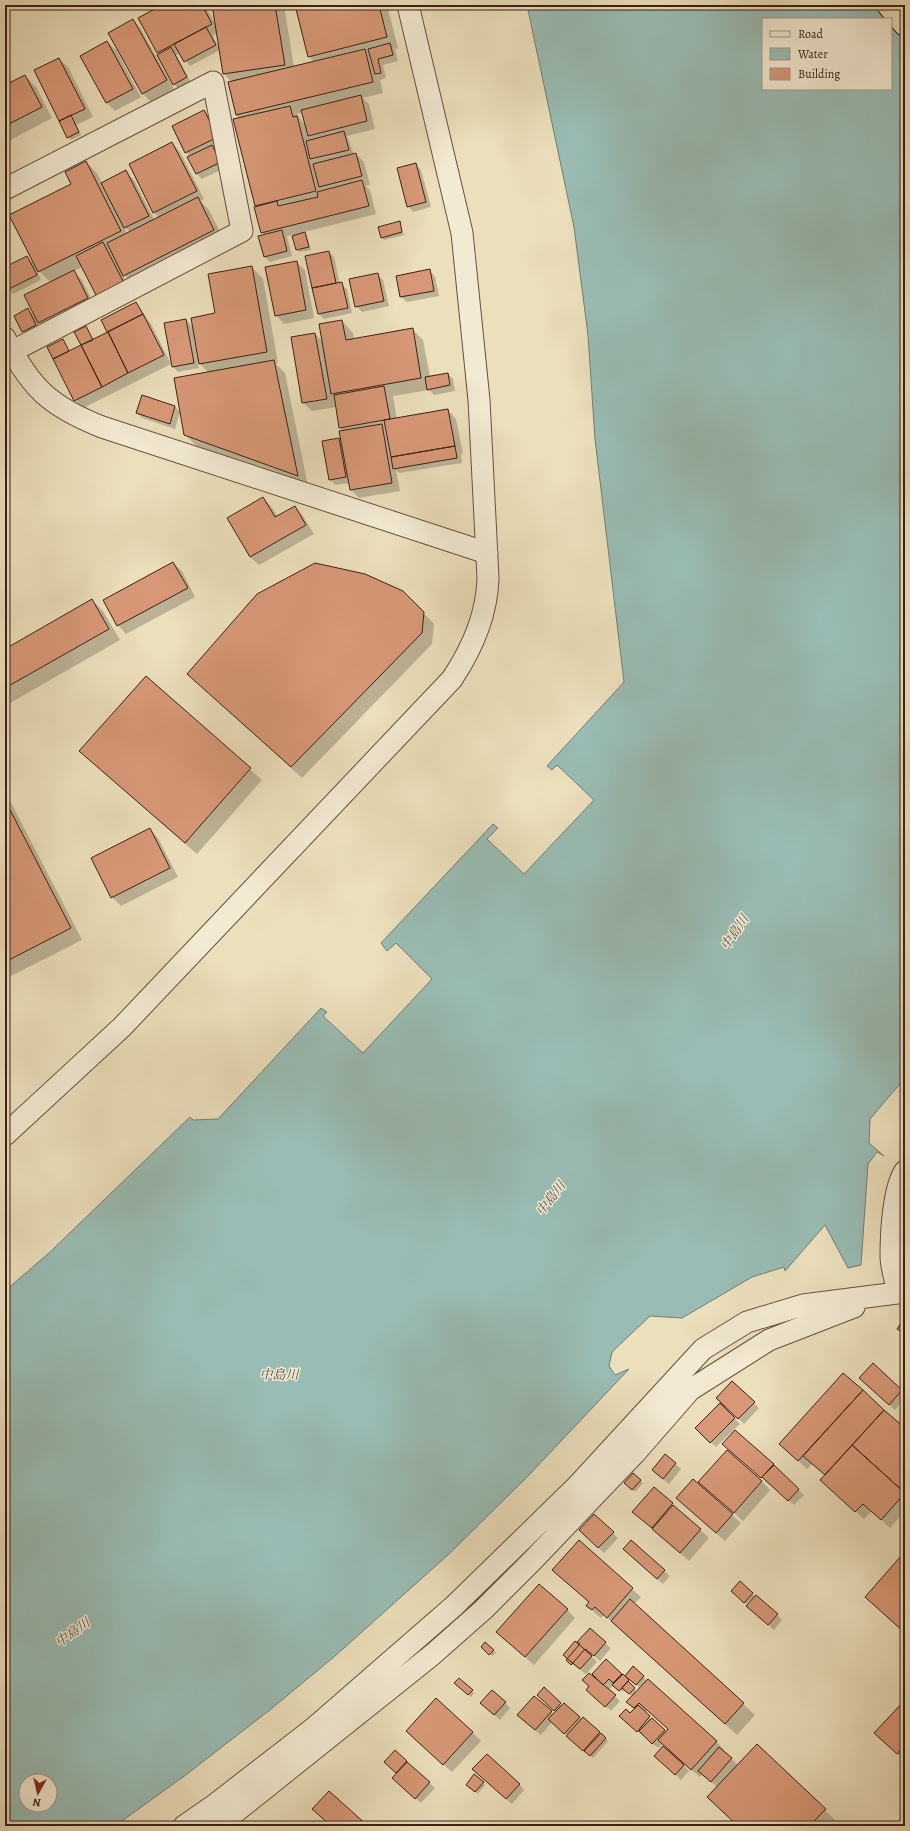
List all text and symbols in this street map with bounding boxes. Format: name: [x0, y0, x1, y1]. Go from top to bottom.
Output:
legend: [762, 18, 892, 90]
text: Road: [798, 26, 824, 42]
text: Water: [797, 46, 828, 62]
text: Building: [798, 66, 840, 82]
water label: 中島川: [716, 910, 753, 953]
water label: 中島川: [532, 1176, 570, 1219]
water label: 中島川: [259, 1366, 300, 1383]
water label: 中島川: [51, 1613, 95, 1651]
north arrow: [18, 1773, 58, 1813]
text: N: [32, 1794, 42, 1810]

